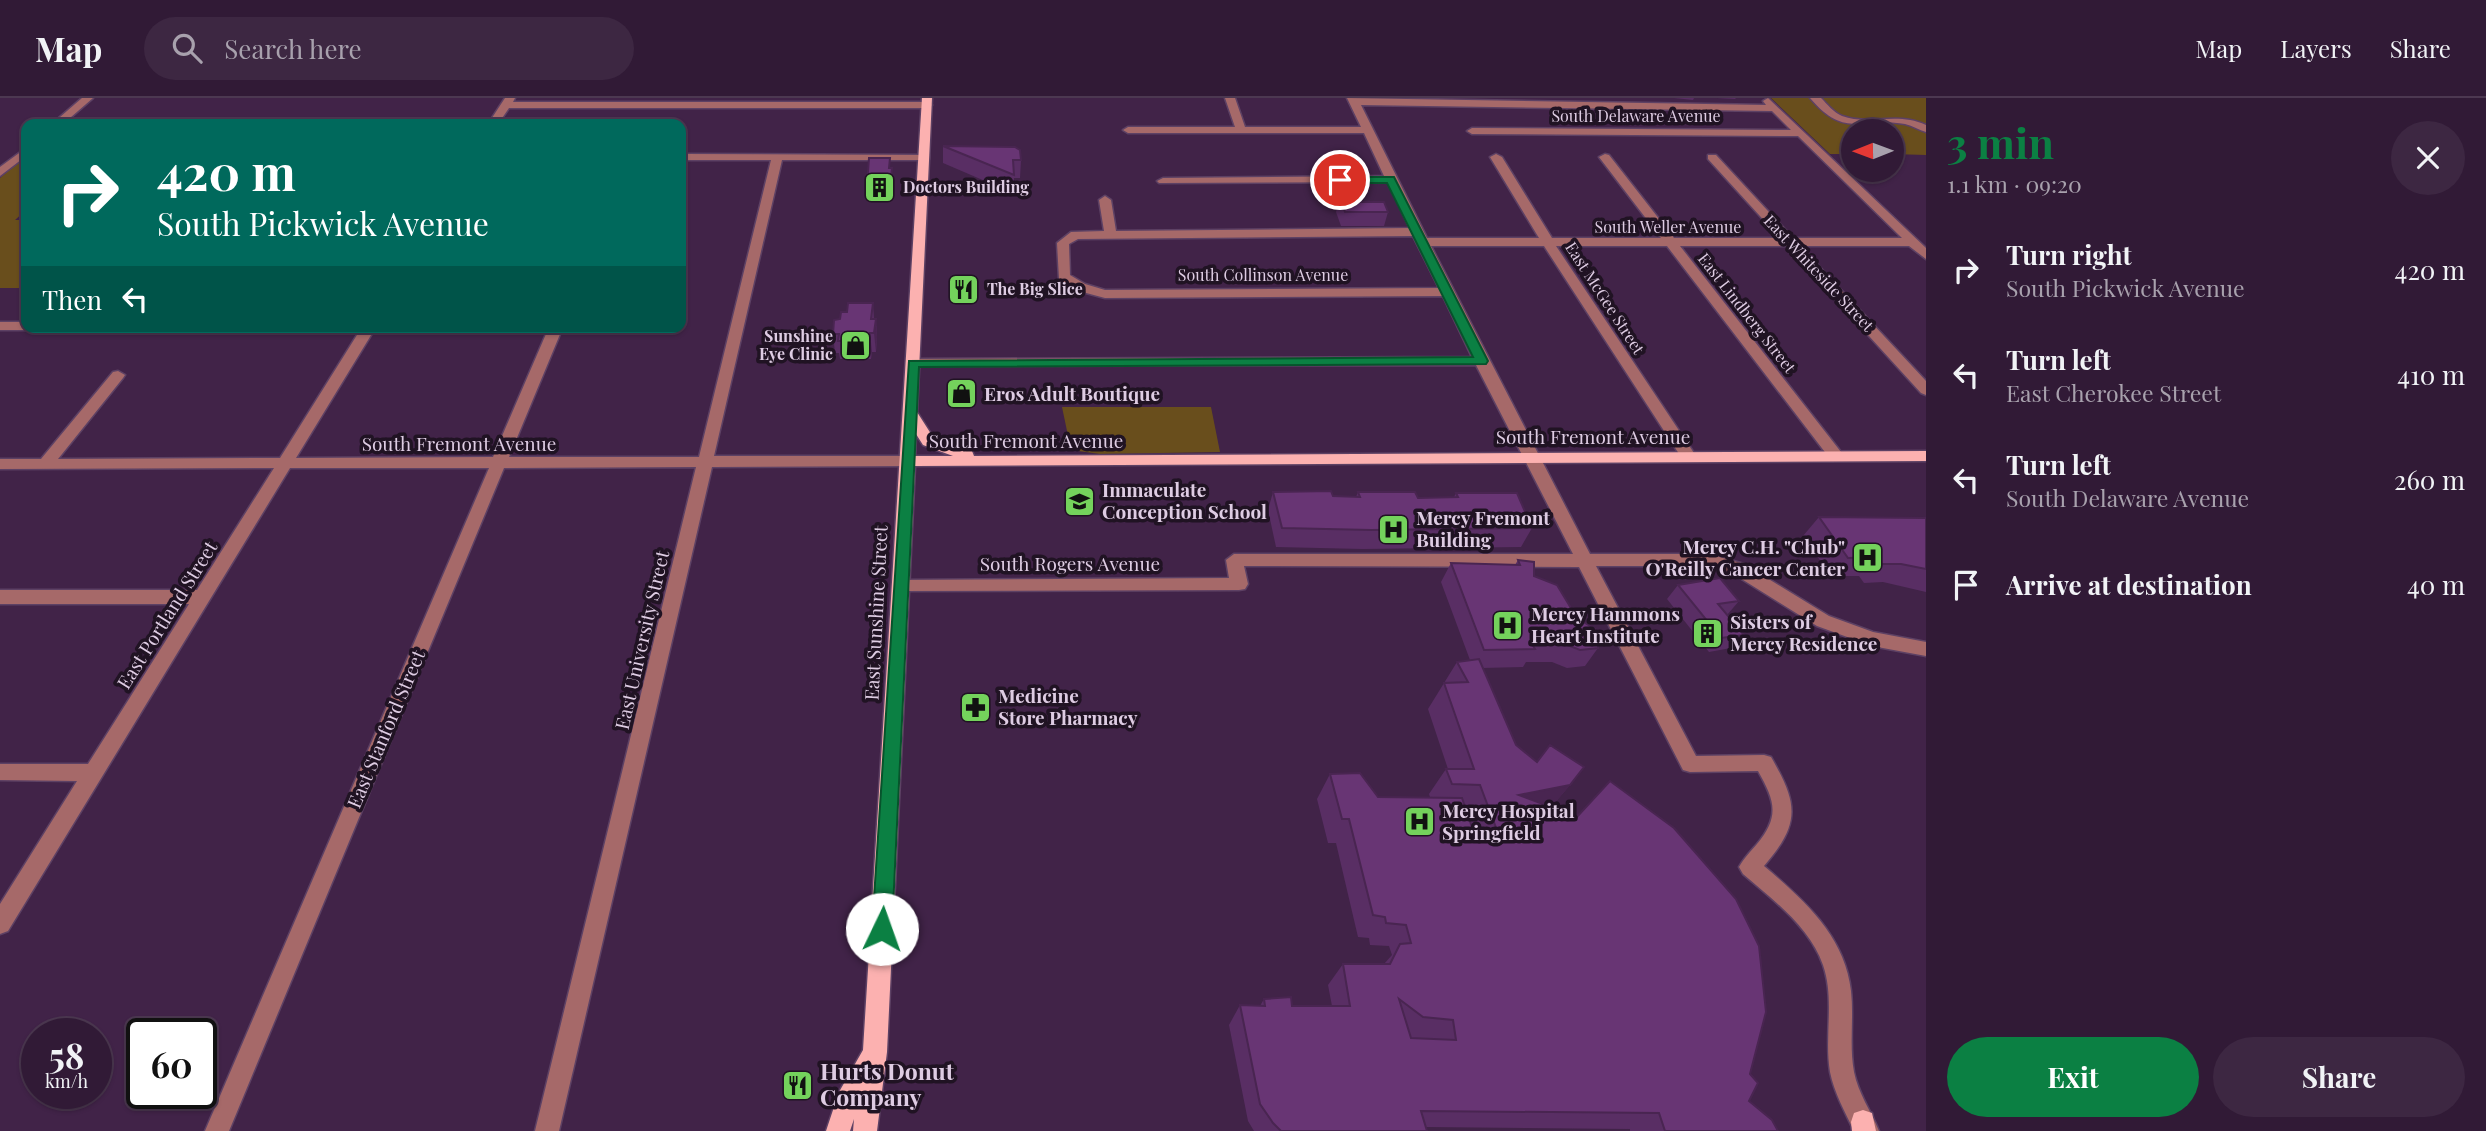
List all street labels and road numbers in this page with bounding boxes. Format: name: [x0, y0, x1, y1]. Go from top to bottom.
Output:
street label: South Delaware Avenue: [1551, 105, 1721, 126]
street label: East Whiteside Street: [1760, 210, 1879, 336]
street label: South Weller Avenue: [1595, 216, 1741, 237]
street label: East McGee Street: [1561, 237, 1650, 358]
street label: East Lindberg Street: [1694, 248, 1801, 377]
street label: South Collinson Avenue: [1178, 264, 1348, 285]
street label: South Fremont Avenue: [1496, 423, 1690, 449]
street label: South Fremont Avenue: [929, 427, 1123, 453]
street label: South Fremont Avenue: [362, 430, 556, 456]
street label: East Sunshine Street: [857, 525, 893, 701]
street label: East Portland Street: [110, 535, 222, 694]
street label: East University Street: [608, 547, 674, 732]
street label: South Rogers Avenue: [980, 550, 1160, 576]
street label: East Stanford Street: [340, 645, 430, 812]

